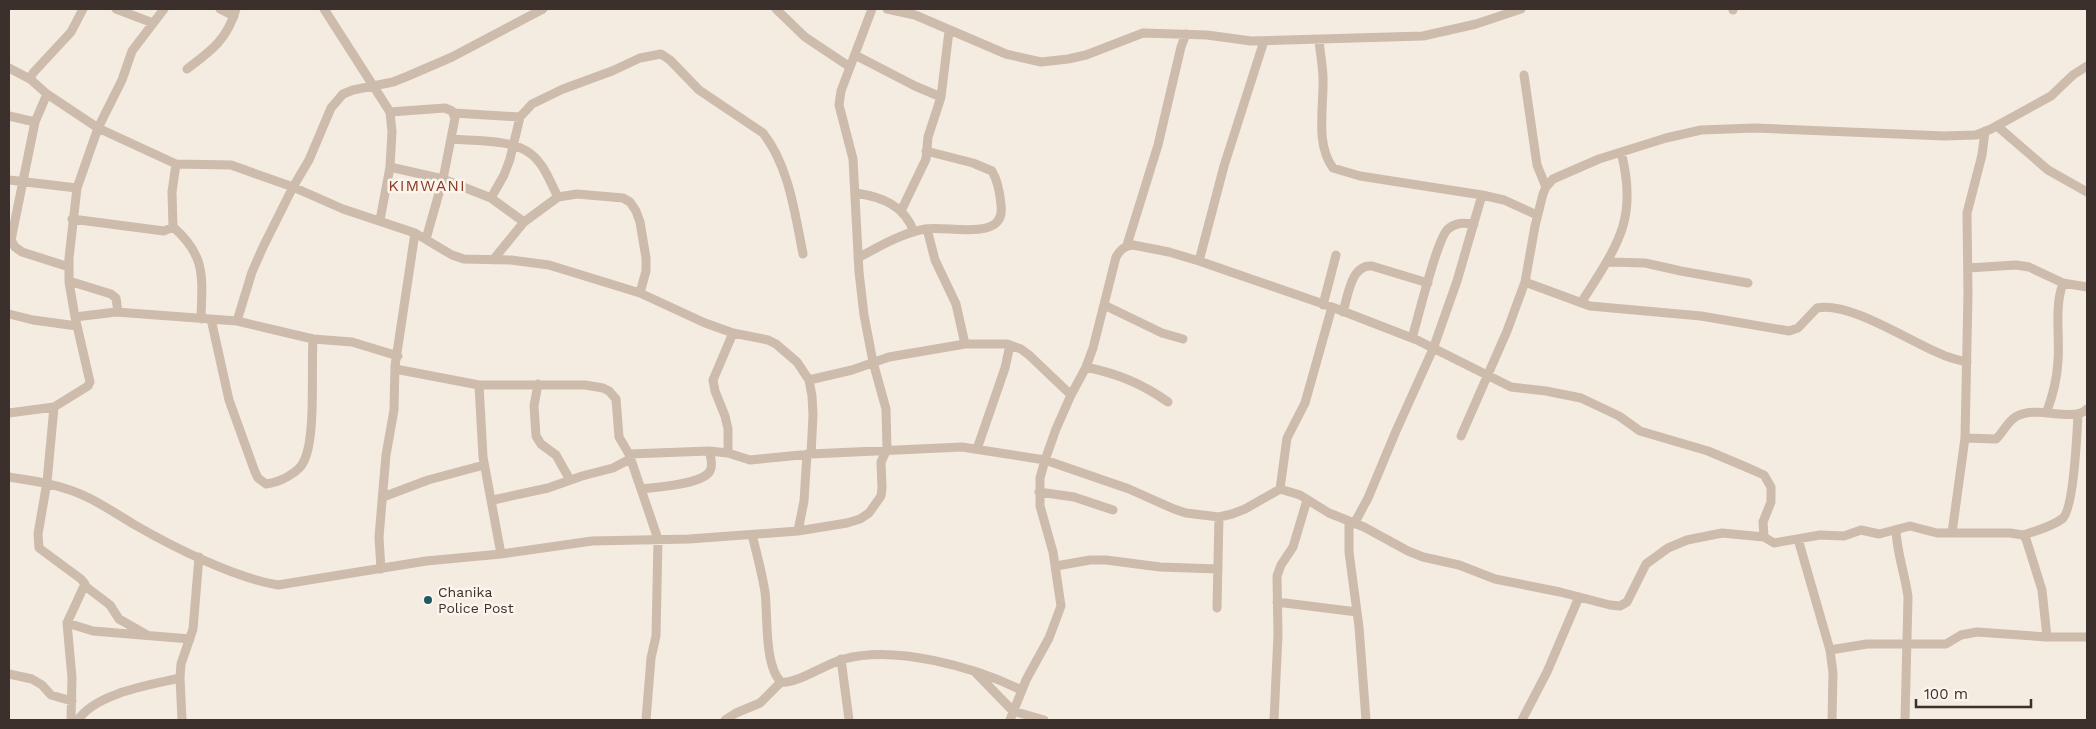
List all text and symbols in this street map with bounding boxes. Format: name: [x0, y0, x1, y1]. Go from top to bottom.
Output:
district label: KIMWANI: [388, 176, 466, 195]
place label: Chanika Police Post: [438, 584, 514, 616]
marker: Chanika Police Post: [422, 594, 434, 606]
scale bar: [1916, 676, 2031, 708]
text: 100 m: [1924, 685, 1968, 703]

